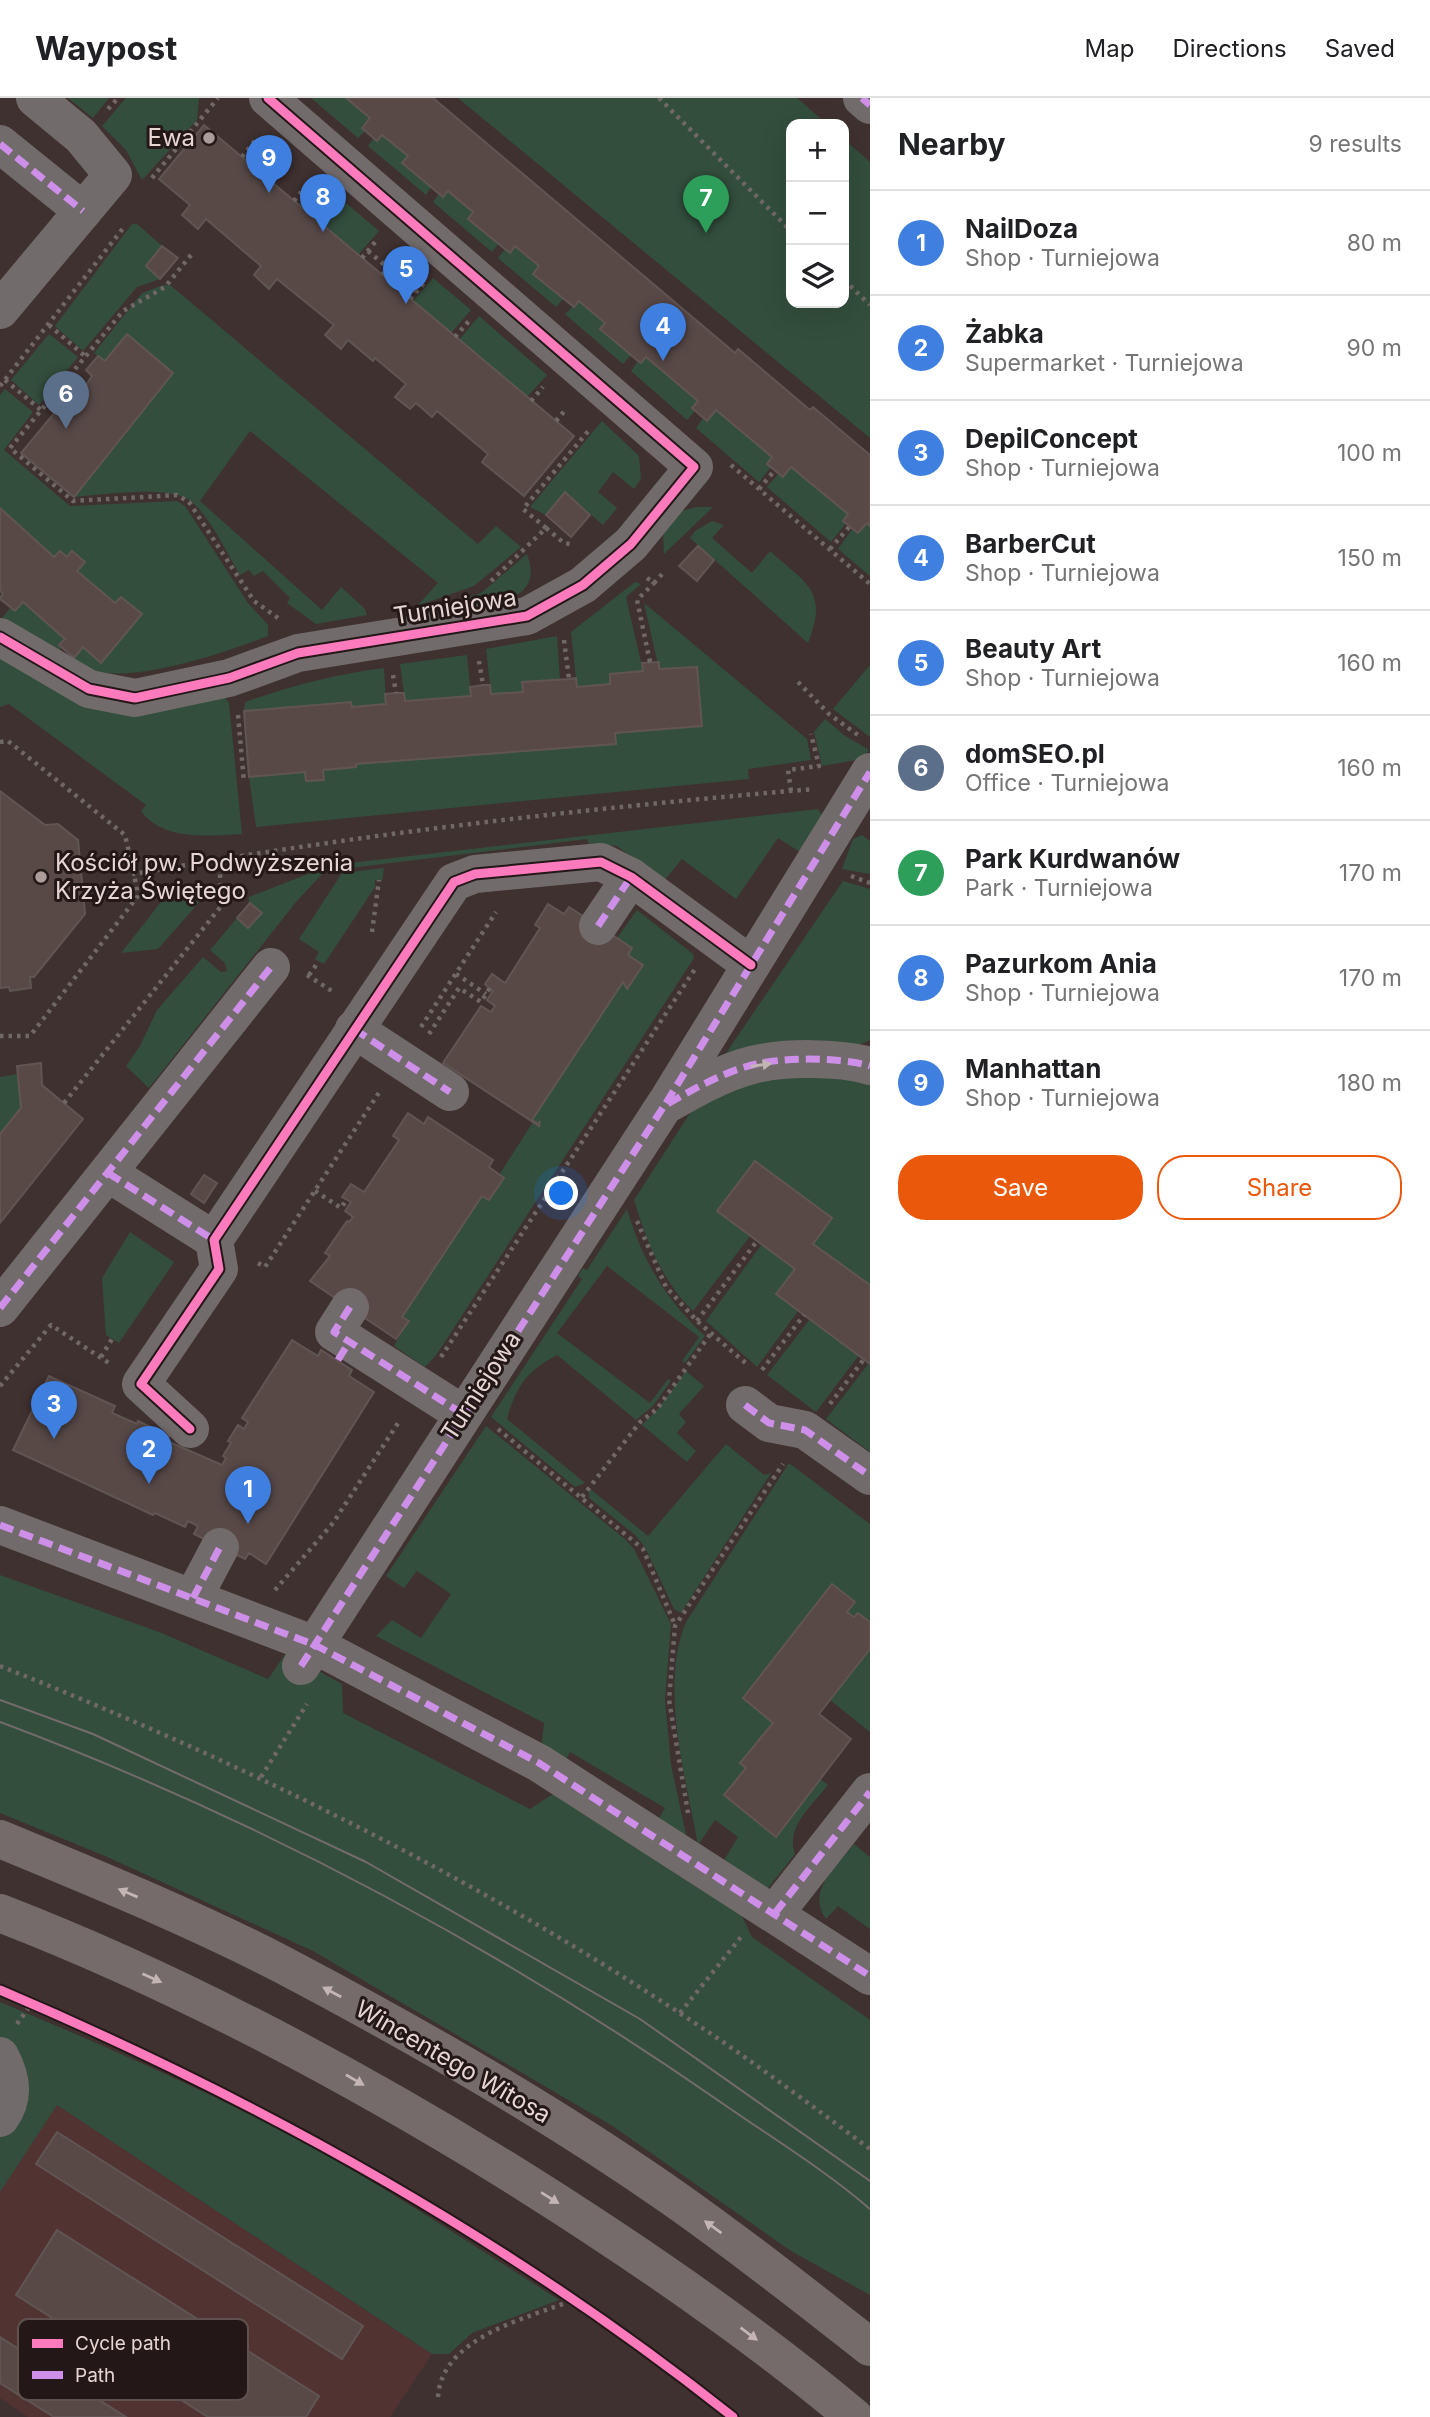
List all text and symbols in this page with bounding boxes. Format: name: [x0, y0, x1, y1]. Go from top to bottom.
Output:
text: Waypost: [35, 28, 177, 68]
text: Map: [1085, 34, 1134, 63]
text: Directions: [1172, 34, 1287, 63]
text: Saved: [1325, 34, 1395, 63]
map controls: [786, 119, 849, 308]
button: +: [786, 119, 849, 182]
place label: Ewa: [147, 123, 195, 152]
text: Nearby: [898, 126, 1006, 162]
marker: Ewa: [201, 130, 217, 146]
text: 9 results: [1308, 130, 1402, 158]
pin: 9: [246, 135, 292, 193]
pin: 8: [300, 174, 346, 232]
pin: 7: [683, 175, 729, 233]
button: −: [786, 182, 849, 245]
text: NailDoza: [965, 213, 1078, 244]
text: 1: [916, 229, 926, 257]
text: 80 m: [1347, 229, 1402, 257]
text: Shop · Turniejowa: [965, 244, 1160, 272]
button: layers: [786, 245, 849, 308]
pin: 5: [383, 246, 429, 304]
pin: 4: [640, 303, 686, 361]
text: Żabka: [965, 318, 1044, 349]
text: 2: [914, 334, 928, 362]
text: 90 m: [1347, 334, 1402, 362]
text: Supermarket · Turniejowa: [965, 349, 1244, 377]
pin: 6: [43, 371, 89, 429]
text: DepilConcept: [965, 423, 1138, 454]
text: 3: [914, 439, 928, 467]
text: 100 m: [1337, 439, 1402, 467]
text: Shop · Turniejowa: [965, 454, 1160, 482]
text: BarberCut: [965, 528, 1096, 559]
text: 4: [913, 544, 929, 572]
text: 150 m: [1338, 544, 1402, 572]
text: Shop · Turniejowa: [965, 559, 1160, 587]
street label: Turniejowa: [391, 582, 519, 631]
text: Beauty Art: [965, 633, 1101, 664]
text: 5: [914, 649, 928, 677]
text: 160 m: [1337, 649, 1402, 677]
text: Shop · Turniejowa: [965, 664, 1160, 692]
text: domSEO.pl: [965, 738, 1105, 769]
text: 6: [914, 754, 928, 782]
text: 160 m: [1337, 754, 1402, 782]
text: Office · Turniejowa: [965, 769, 1169, 797]
text: Park Kurdwanów: [965, 843, 1180, 874]
place label: Kościół pw. Podwyższenia Krzyża Świętego: [55, 848, 353, 905]
text: 7: [914, 859, 928, 887]
text: 170 m: [1339, 859, 1402, 887]
marker: Kościół pw. Podwyższenia Krzyża Świętego: [33, 869, 49, 885]
text: Park · Turniejowa: [965, 874, 1153, 902]
text: Pazurkom Ania: [965, 948, 1157, 979]
text: 8: [914, 964, 928, 992]
text: 170 m: [1339, 964, 1402, 992]
text: Shop · Turniejowa: [965, 979, 1160, 1007]
text: Manhattan: [965, 1053, 1101, 1084]
one-way arrow: [750, 1059, 772, 1070]
text: 9: [914, 1069, 928, 1097]
text: 180 m: [1337, 1069, 1402, 1097]
text: Shop · Turniejowa: [965, 1084, 1160, 1112]
button: Save: [898, 1155, 1143, 1220]
button: Share: [1157, 1155, 1402, 1220]
your location: [544, 1176, 578, 1210]
street label: Turniejowa: [435, 1326, 527, 1446]
pin: 3: [31, 1381, 77, 1439]
pin: 2: [126, 1426, 172, 1484]
pin: 1: [225, 1466, 271, 1524]
one-way arrow: [117, 1887, 138, 1898]
one-way arrow: [142, 1973, 163, 1984]
one-way arrow: [323, 1986, 342, 1998]
street label: Wincentego Witosa: [350, 1994, 556, 2129]
one-way arrow: [346, 2074, 365, 2087]
one-way arrow: [541, 2191, 560, 2204]
one-way arrow: [704, 2221, 722, 2235]
legend: [18, 2319, 248, 2400]
one-way arrow: [740, 2327, 758, 2341]
text: Cycle path: [75, 2332, 171, 2355]
text: Path: [75, 2364, 115, 2387]

